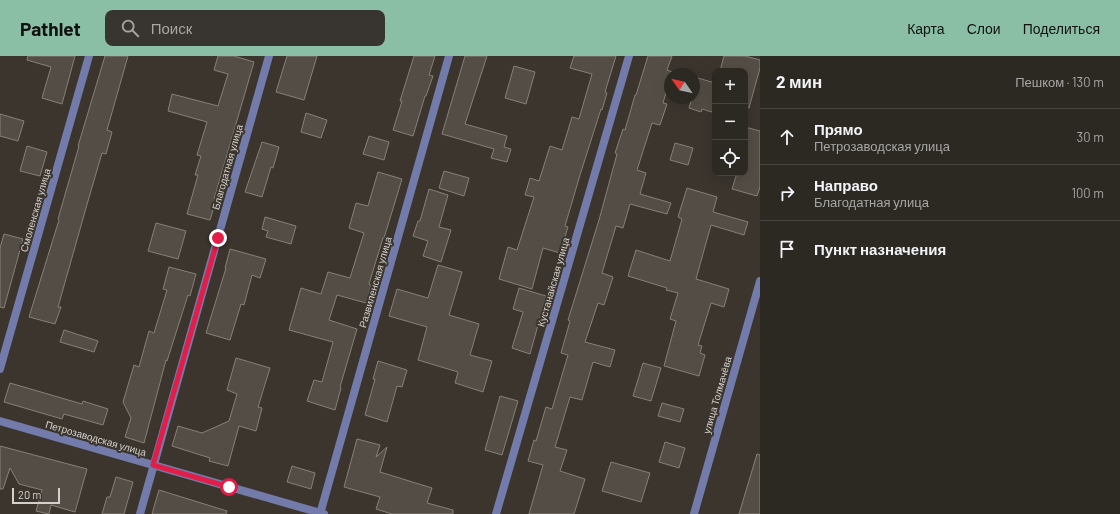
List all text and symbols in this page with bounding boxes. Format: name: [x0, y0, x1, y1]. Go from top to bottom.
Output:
search box: [105, 10, 385, 46]
text: Pathlet: [20, 17, 81, 40]
icon: search: [119, 17, 141, 39]
text: Поиск: [151, 19, 192, 37]
text: Карта: [907, 20, 945, 37]
text: Слои: [967, 20, 1001, 37]
text: Поделиться: [1023, 20, 1100, 37]
north arrow: [664, 68, 700, 104]
map controls: [712, 68, 748, 176]
button: +: [712, 68, 748, 104]
text: 2 мин: [776, 71, 822, 91]
text: Пешком · 130 m: [1015, 74, 1104, 90]
button: −: [712, 104, 748, 140]
text: Прямо: [814, 120, 863, 138]
street label: Благодатная улица: [209, 122, 245, 211]
icon: ahead: [776, 126, 798, 148]
text: 30 m: [1077, 129, 1104, 145]
text: Петрозаводская улица: [814, 138, 950, 154]
button: locate: [712, 140, 748, 176]
street label: Смоленская улица: [17, 166, 53, 253]
text: Направо: [814, 176, 878, 194]
icon: right: [776, 182, 798, 204]
text: 100 m: [1071, 185, 1104, 201]
text: Благодатная улица: [814, 194, 929, 210]
route end: [209, 229, 227, 247]
street label: Развиленская улица: [356, 235, 394, 329]
street label: Кустанайская улица: [534, 235, 572, 328]
icon: arrive: [776, 238, 798, 260]
text: Пункт назначения: [814, 240, 946, 258]
street label: улица Толмачёва: [700, 355, 734, 435]
street label: Петрозаводская улица: [44, 418, 148, 458]
route start: [220, 478, 238, 496]
scale bar: [12, 486, 60, 505]
text: 20 m: [18, 488, 41, 501]

